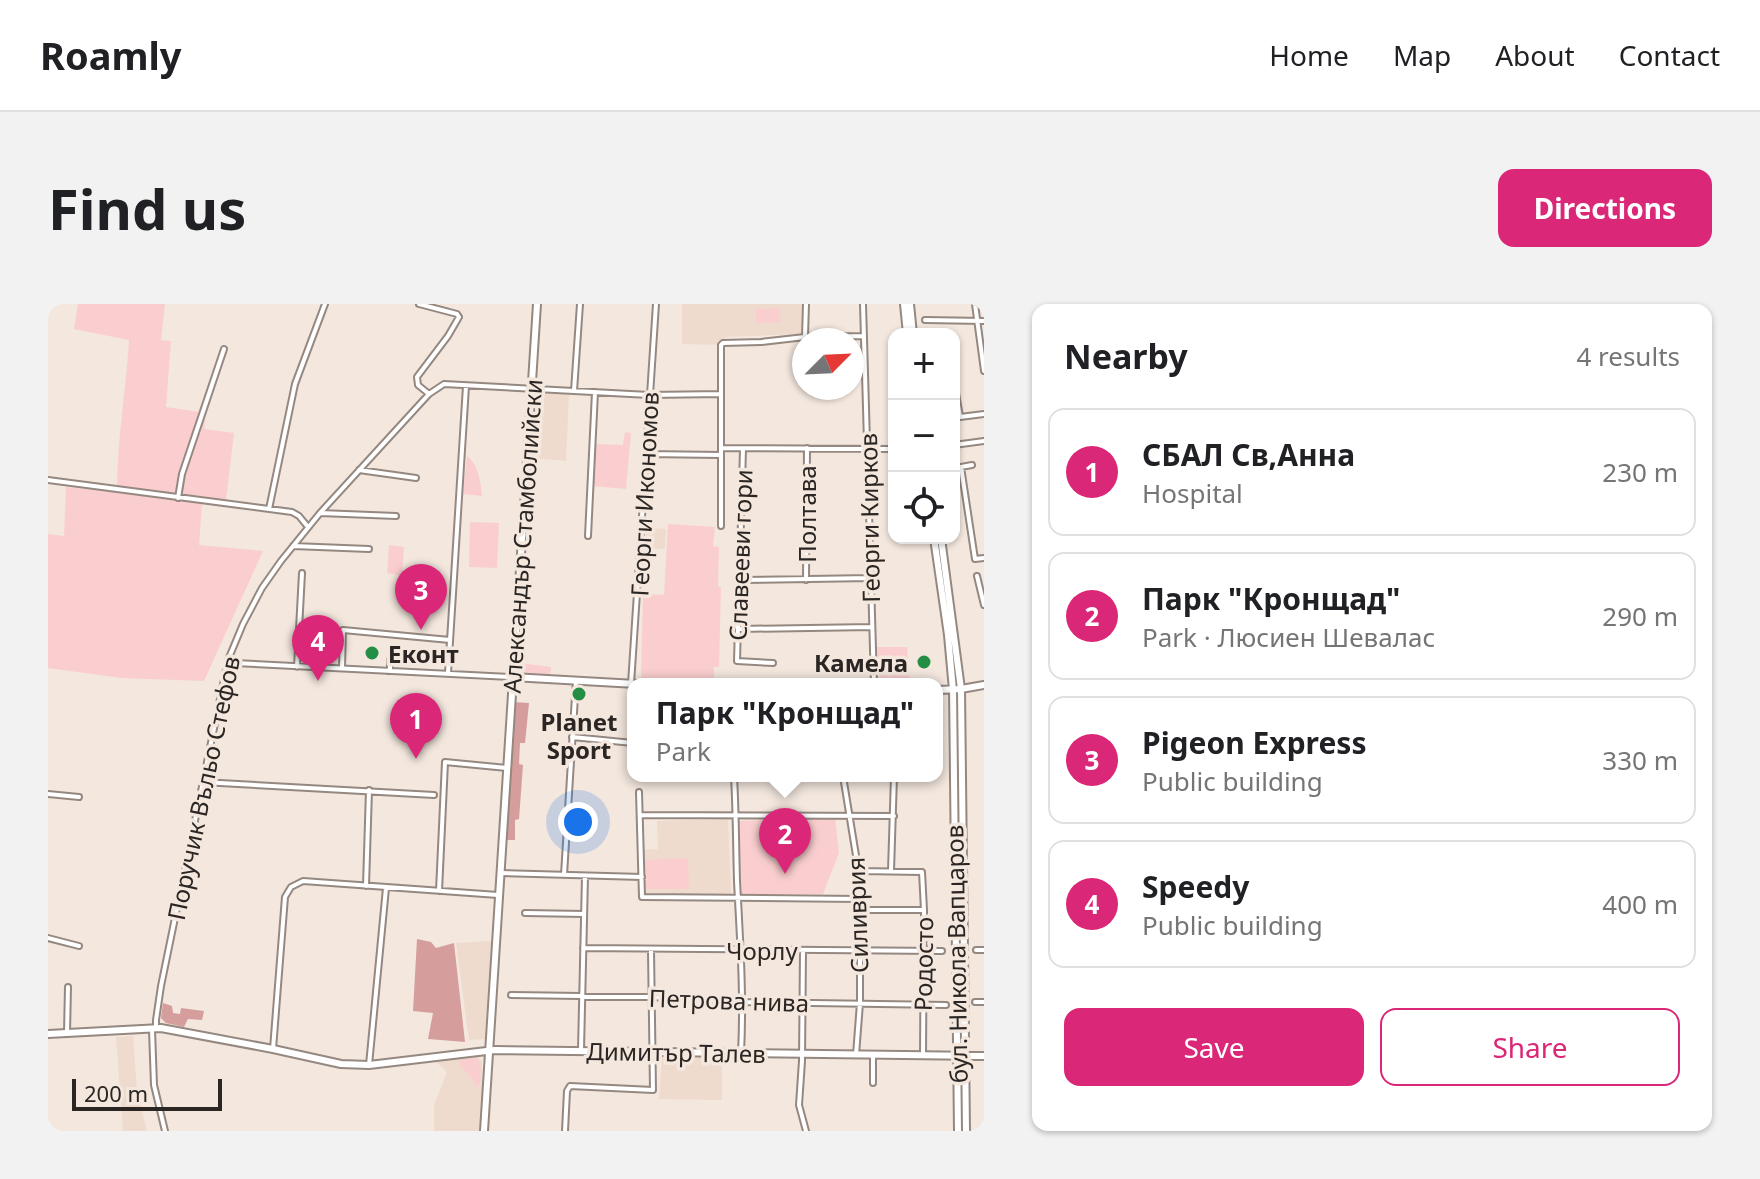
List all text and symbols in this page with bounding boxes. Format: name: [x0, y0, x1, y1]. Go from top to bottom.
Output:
text: Roamly: [40, 29, 182, 81]
text: Home: [1269, 36, 1349, 74]
text: Map: [1393, 36, 1451, 74]
text: About: [1495, 36, 1575, 74]
text: Contact: [1619, 36, 1720, 74]
button: Directions: [1498, 169, 1712, 247]
text: Find us: [48, 170, 246, 246]
north arrow: [792, 328, 864, 400]
map controls: [888, 328, 960, 544]
button: +: [888, 328, 960, 400]
text: Nearby: [1064, 333, 1188, 379]
text: 4 results: [1576, 338, 1680, 374]
street label: Александър Стамболийски: [495, 378, 549, 694]
street label: Георги Икономов: [622, 391, 666, 597]
button: −: [888, 400, 960, 472]
street label: Георги Кирков: [851, 433, 887, 603]
text: СБАЛ Св,Анна: [1142, 434, 1355, 475]
text: 1: [1085, 454, 1099, 490]
text: 230 m: [1602, 454, 1678, 490]
street label: Полтава: [790, 465, 823, 563]
street label: Славееви гори: [721, 469, 759, 641]
button: locate: [888, 472, 960, 544]
text: Hospital: [1142, 475, 1243, 511]
pin: 3: [395, 564, 447, 630]
text: Парк "Кронщад": [1142, 578, 1400, 619]
text: 2: [1085, 598, 1099, 634]
text: 290 m: [1602, 598, 1678, 634]
pin: 4: [292, 615, 344, 681]
text: Park · Люсиен Шевалас: [1142, 619, 1435, 655]
place label: Еконт: [388, 637, 459, 670]
marker: Еконт: [363, 644, 381, 662]
place label: Камела: [814, 646, 908, 679]
street label: Поручик Въльо Стефов: [159, 653, 247, 923]
marker: Камела: [915, 653, 933, 671]
popup: [627, 678, 943, 782]
marker: Planet Sport: [570, 685, 588, 703]
text: Парк "Кронщад": [656, 692, 914, 733]
pin: 1: [390, 693, 442, 759]
place label: Planet Sport: [541, 705, 617, 766]
text: Pigeon Express: [1142, 722, 1366, 763]
text: Park: [656, 733, 711, 769]
text: 3: [1085, 742, 1099, 778]
text: 330 m: [1602, 742, 1678, 778]
text: Public building: [1142, 763, 1323, 799]
your location: [558, 802, 598, 842]
pin: 2: [759, 808, 811, 874]
street label: бул. Никола Вапцаров: [937, 825, 975, 1083]
street label: Силиврия: [838, 856, 876, 974]
text: Speedy: [1142, 866, 1249, 907]
text: 4: [1085, 886, 1099, 922]
text: 400 m: [1602, 886, 1678, 922]
text: Public building: [1142, 907, 1323, 943]
street label: Родосто: [906, 917, 940, 1011]
street label: Чорлу: [726, 934, 798, 967]
street label: Петрова нива: [648, 981, 810, 1019]
button: Save: [1064, 1008, 1364, 1086]
button: Share: [1380, 1008, 1680, 1086]
street label: Димитър Талев: [586, 1034, 766, 1070]
scale bar: [72, 1075, 222, 1111]
text: 200 m: [84, 1078, 148, 1108]

